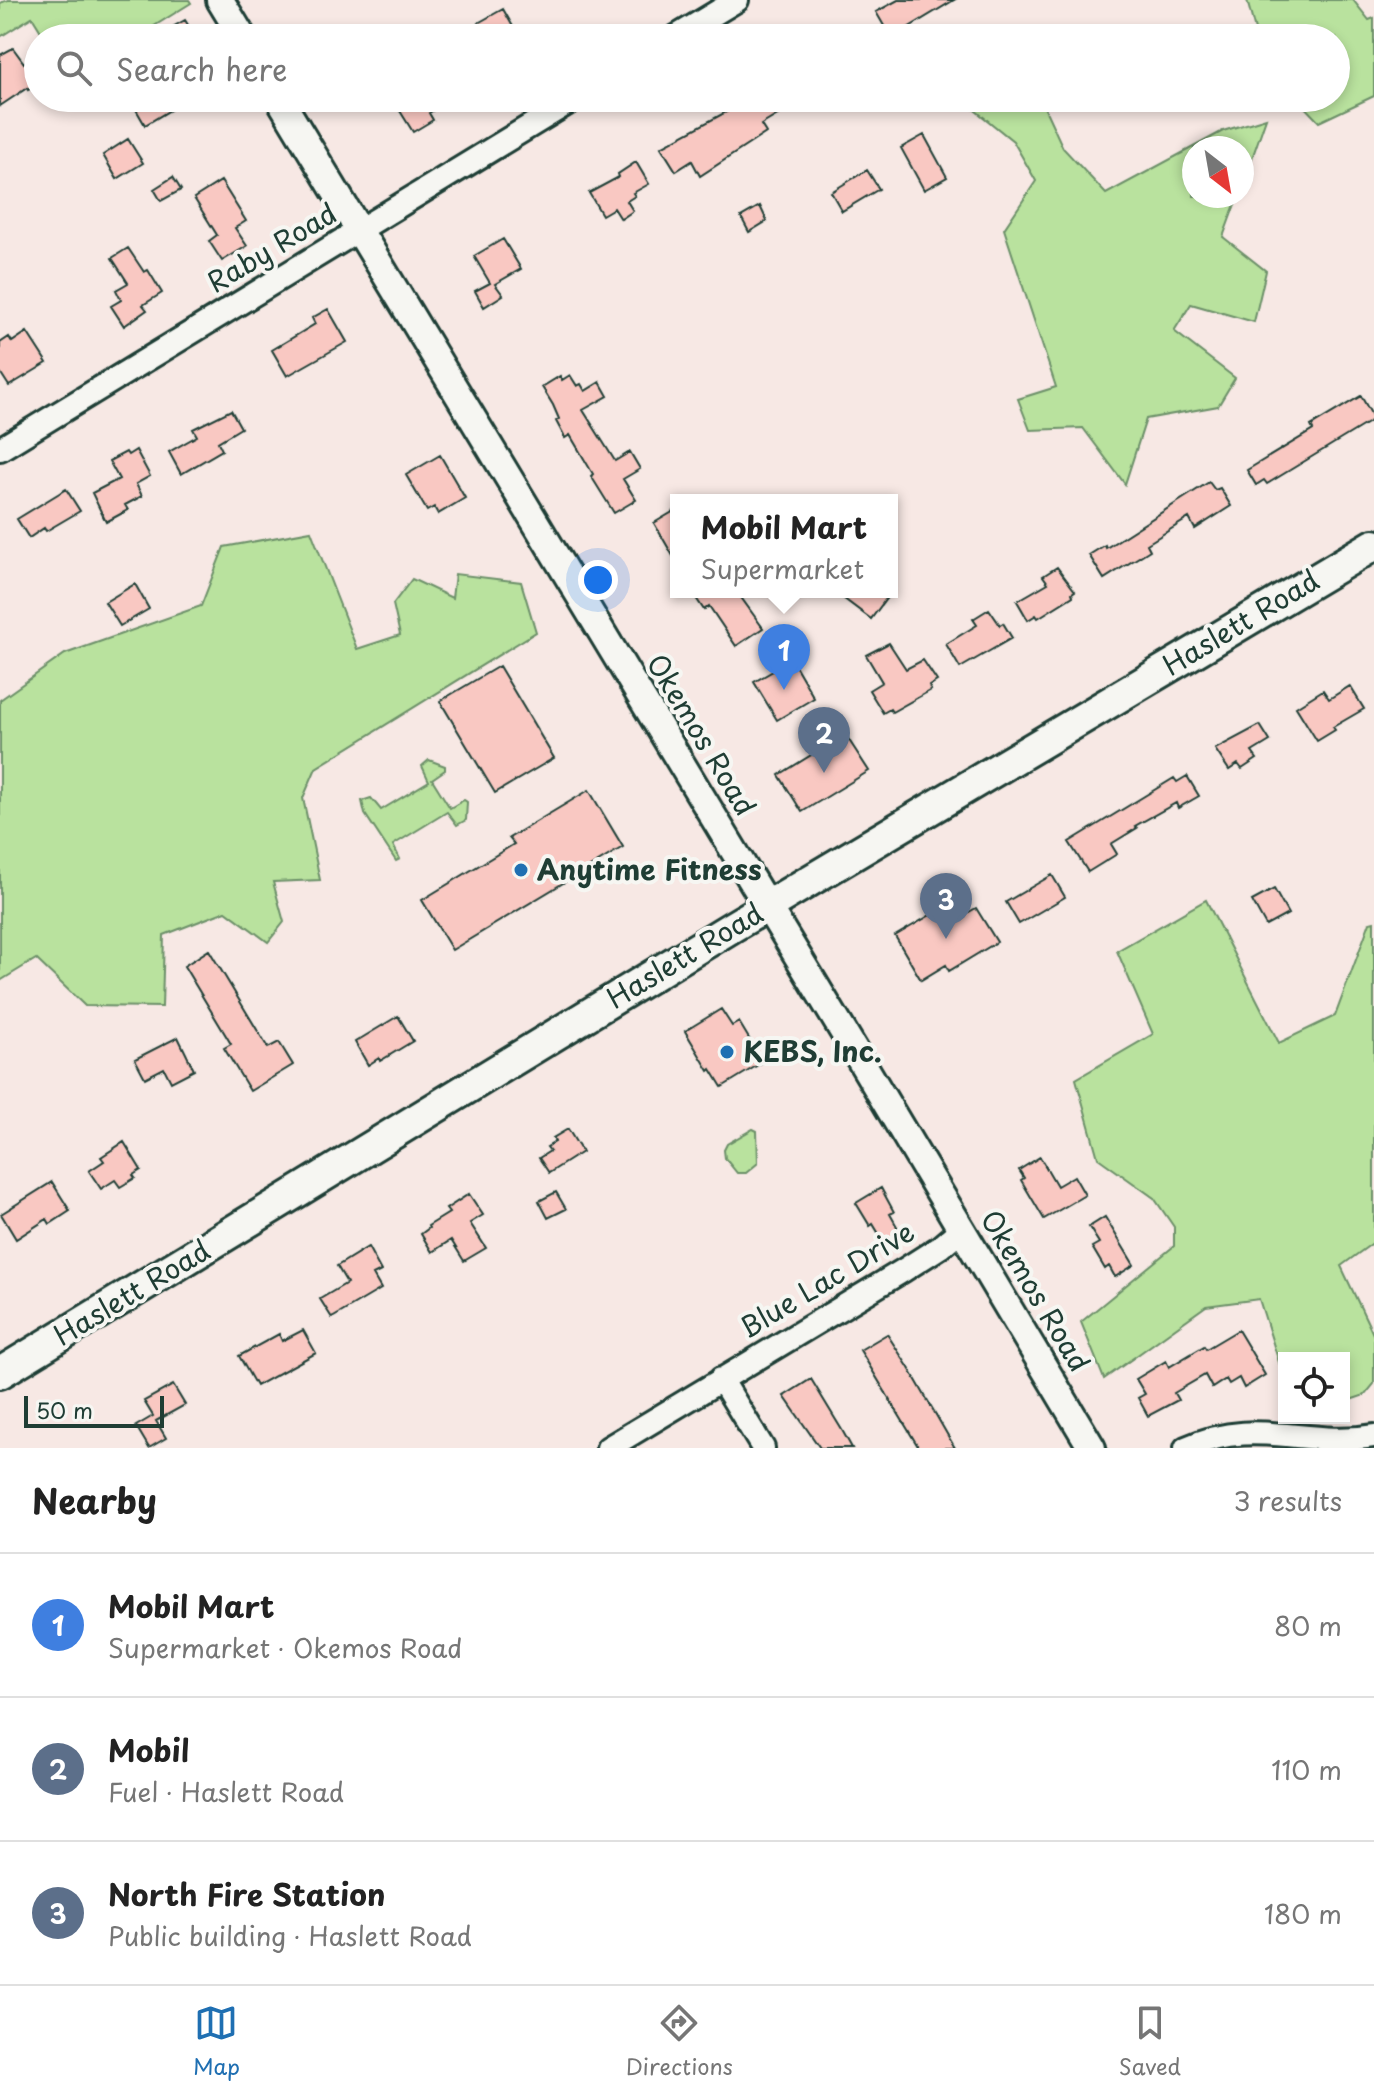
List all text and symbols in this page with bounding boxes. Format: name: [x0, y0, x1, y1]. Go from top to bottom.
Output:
search box: [24, 24, 1350, 112]
icon: search: [52, 46, 96, 90]
text: Search here: [116, 46, 288, 91]
north arrow: [1182, 136, 1254, 208]
street label: Raby Road: [198, 191, 344, 303]
popup: [670, 494, 898, 598]
text: Mobil Mart: [701, 504, 867, 549]
text: Supermarket: [701, 549, 864, 588]
street label: Haslett Road: [1154, 558, 1327, 685]
your location: [578, 560, 618, 600]
pin: 1: [758, 624, 810, 690]
street label: Okemos Road: [637, 645, 768, 824]
pin: 2: [798, 707, 850, 773]
place label: Anytime Fitness: [537, 847, 762, 890]
marker: Anytime Fitness: [512, 861, 530, 879]
pin: 3: [920, 873, 972, 939]
street label: Haslett Road: [598, 891, 771, 1018]
place label: KEBS, Inc.: [743, 1029, 882, 1072]
marker: KEBS, Inc.: [718, 1043, 736, 1061]
street label: Okemos Road: [971, 1201, 1102, 1380]
street label: Blue Lac Drive: [731, 1209, 922, 1348]
street label: Haslett Road: [45, 1228, 218, 1355]
map controls: [1278, 1352, 1350, 1424]
button: locate: [1278, 1352, 1350, 1424]
scale bar: [24, 1392, 164, 1428]
text: 50 m: [36, 1393, 93, 1426]
text: Nearby: [32, 1474, 157, 1526]
text: 3 results: [1234, 1481, 1342, 1520]
text: Mobil Mart: [108, 1583, 274, 1628]
text: 1: [52, 1606, 64, 1645]
text: 80 m: [1274, 1606, 1342, 1645]
text: Supermarket · Okemos Road: [108, 1628, 463, 1667]
text: Mobil: [108, 1727, 189, 1772]
text: 2: [49, 1750, 67, 1789]
text: 110 m: [1271, 1750, 1342, 1789]
text: Fuel · Haslett Road: [108, 1772, 344, 1811]
text: North Fire Station: [108, 1871, 385, 1916]
text: 3: [49, 1894, 67, 1933]
text: 180 m: [1264, 1894, 1342, 1933]
text: Public building · Haslett Road: [108, 1916, 472, 1955]
tab: Map: [193, 2001, 240, 2082]
tab: Directions: [626, 2001, 733, 2082]
tab: Saved: [1119, 2001, 1181, 2082]

